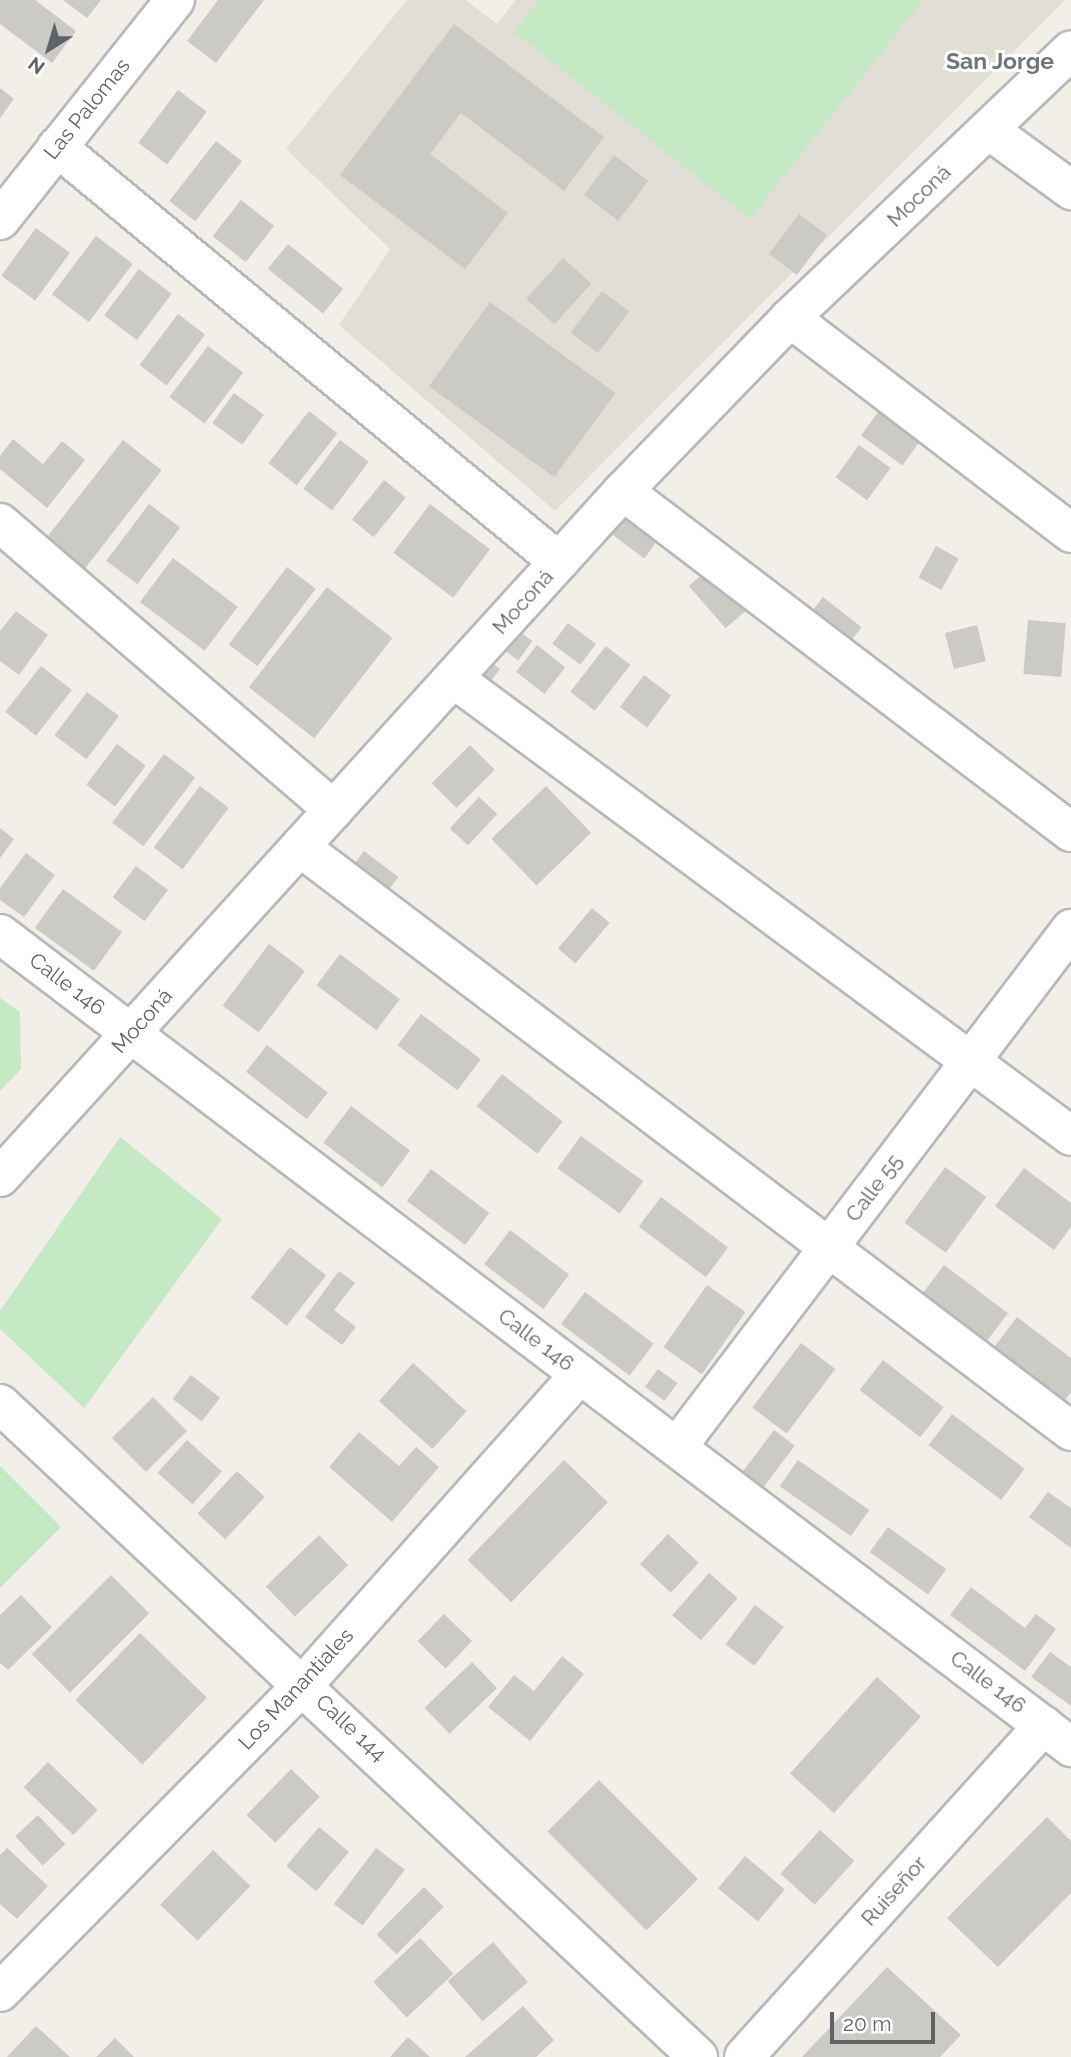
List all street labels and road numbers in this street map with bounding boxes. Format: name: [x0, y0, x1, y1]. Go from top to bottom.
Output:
street label: Las Palomas: [39, 53, 135, 165]
street label: Moconá: [882, 160, 956, 232]
street label: Moconá: [487, 564, 559, 640]
street label: Calle 146: [24, 947, 110, 1021]
street label: Moconá: [106, 983, 178, 1059]
street label: Calle 55: [841, 1149, 907, 1227]
street label: Calle 146: [493, 1303, 579, 1377]
street label: Los Manantiales: [233, 1623, 359, 1755]
street label: Calle 146: [945, 1645, 1031, 1719]
street label: Calle 144: [311, 1689, 391, 1767]
street label: Ruiseñor: [856, 1851, 932, 1931]

